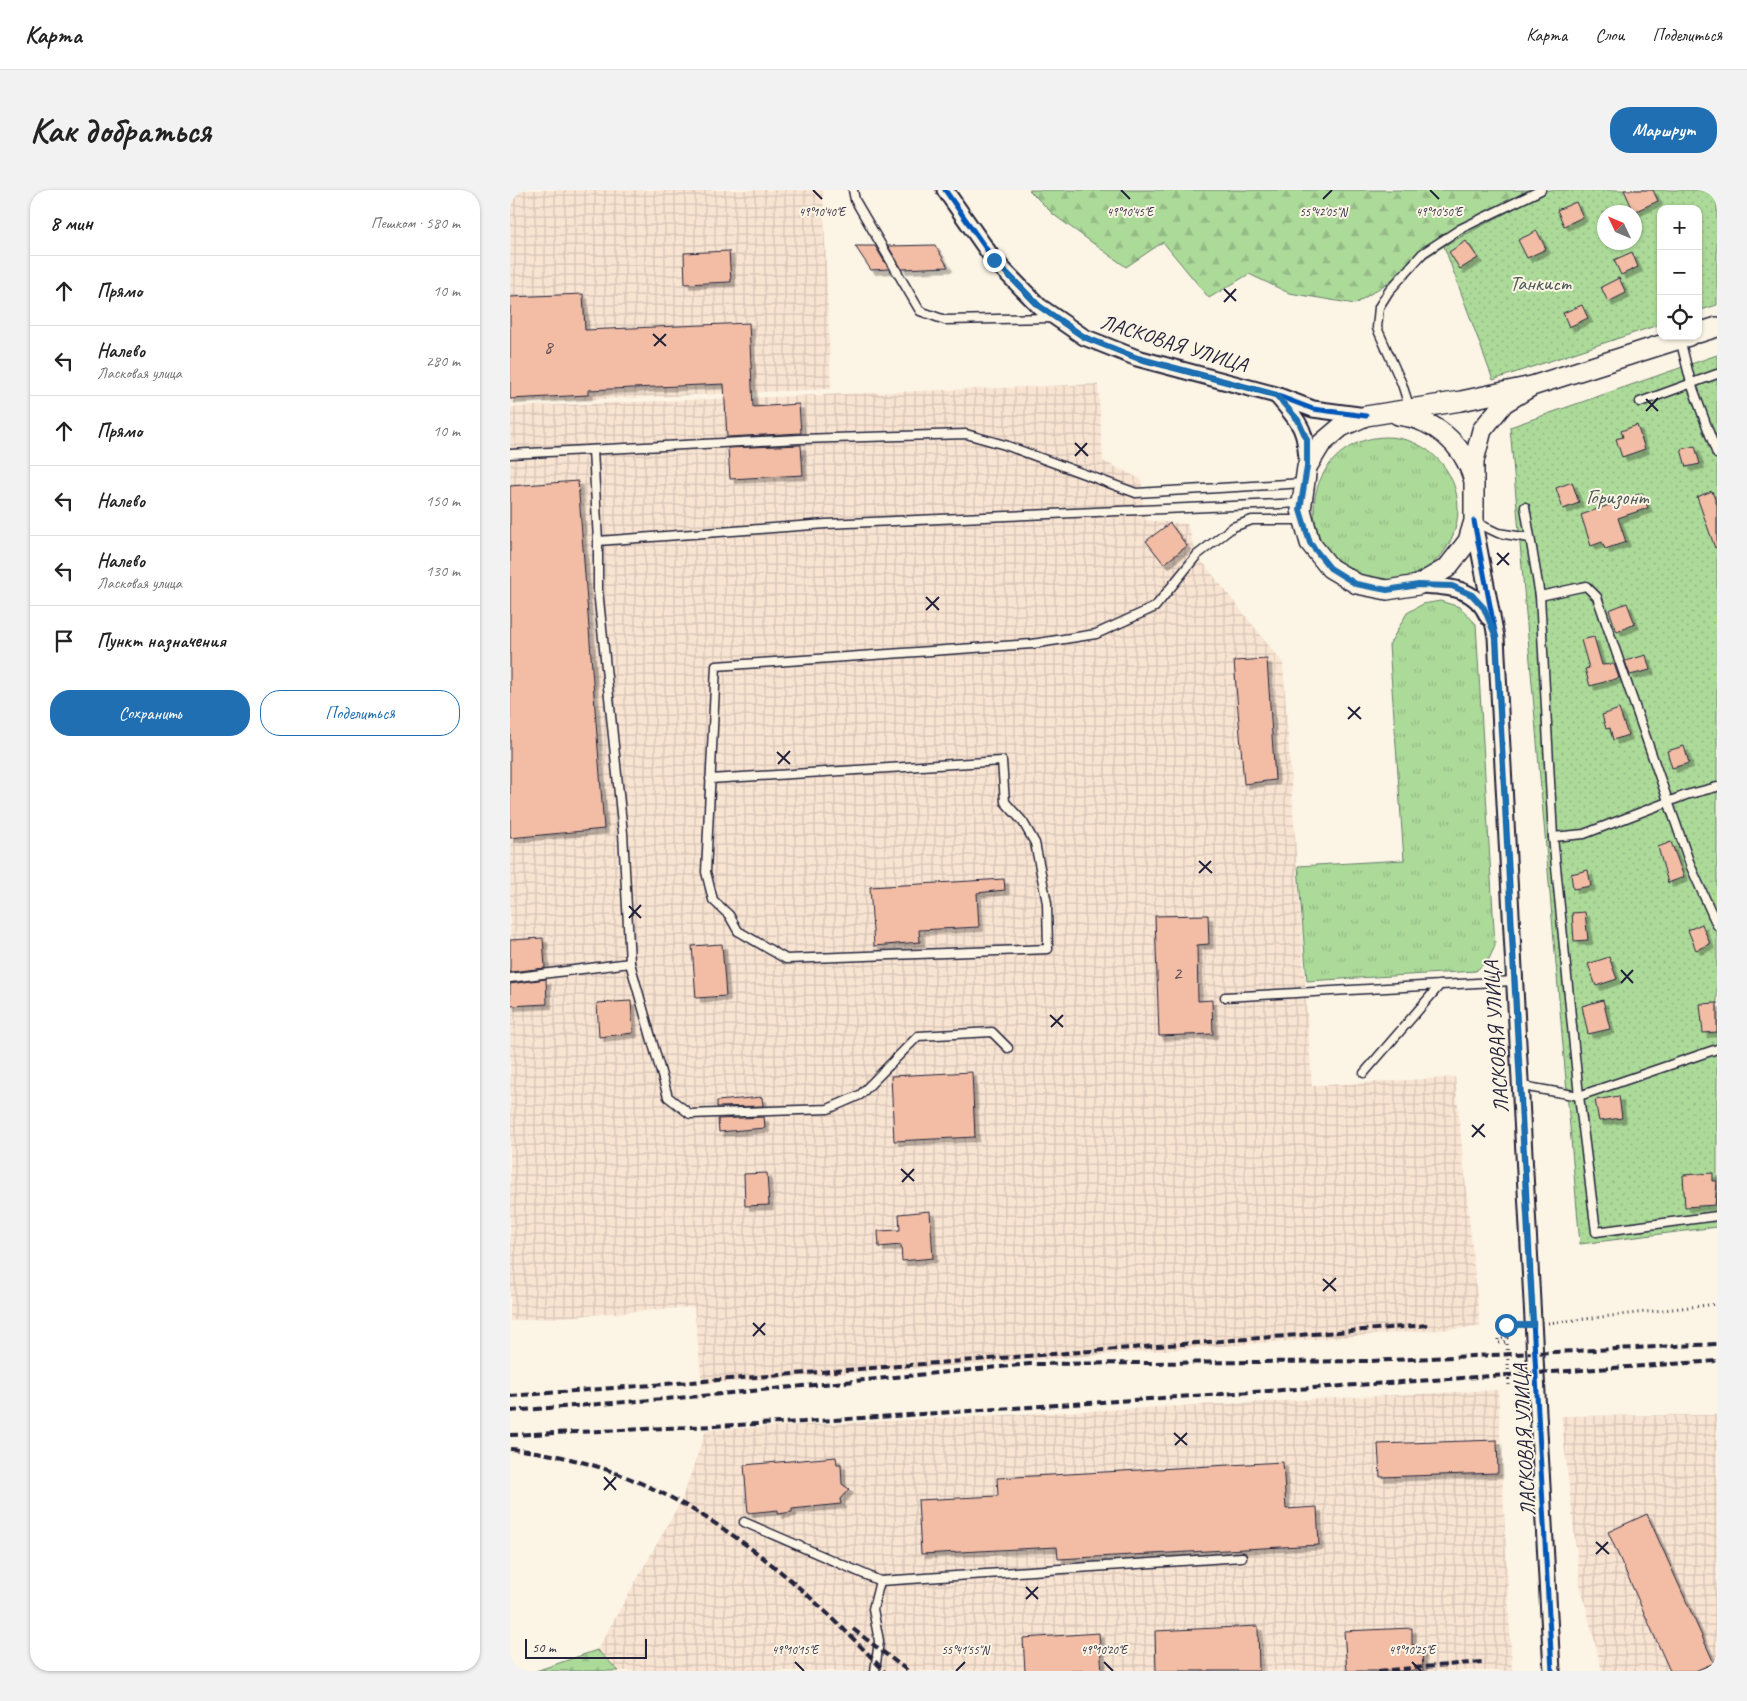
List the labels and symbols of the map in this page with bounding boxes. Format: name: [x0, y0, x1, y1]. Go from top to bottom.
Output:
text: 49°10'40"E: [799, 204, 847, 220]
text: 49°10'45"E: [1107, 204, 1155, 220]
text: 55°42'05"N: [1299, 204, 1348, 220]
text: 49°10'50"E: [1416, 204, 1464, 220]
north arrow: [1597, 205, 1642, 250]
route end: [983, 249, 1006, 272]
park label: Танкист: [1509, 270, 1572, 296]
street label: ЛАСКОВАЯ УЛИЦА: [1097, 308, 1252, 378]
house number: 8: [544, 335, 555, 359]
park label: Горизонт: [1586, 484, 1649, 510]
street label: ЛАСКОВАЯ УЛИЦА: [1478, 959, 1514, 1114]
house number: 2: [1173, 961, 1183, 985]
route start: [1495, 1314, 1518, 1337]
street label: ЛАСКОВАЯ УЛИЦА: [1507, 1362, 1541, 1517]
scale bar: [525, 1636, 648, 1659]
text: 49°10'15"E: [772, 1642, 820, 1658]
text: 55°41'55"N: [941, 1642, 990, 1658]
text: 49°10'20"E: [1081, 1642, 1129, 1658]
text: 49°10'25"E: [1389, 1642, 1437, 1658]

